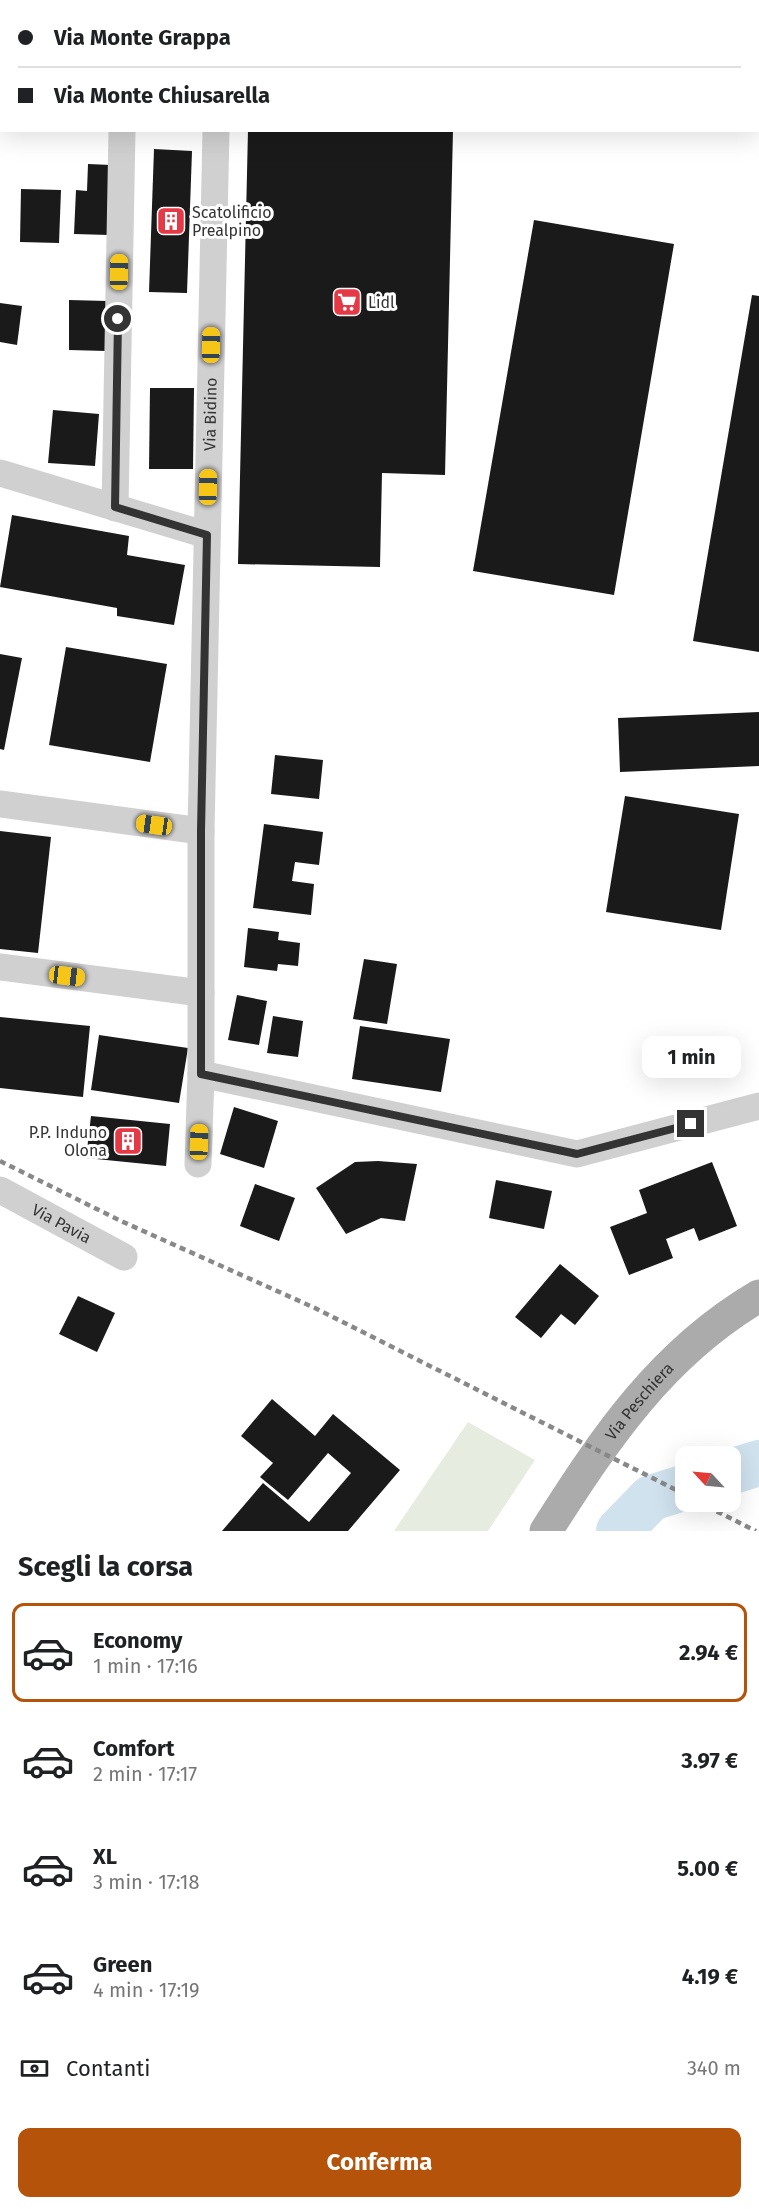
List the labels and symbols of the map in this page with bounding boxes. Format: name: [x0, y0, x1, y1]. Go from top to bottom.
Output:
place label: Scatolificio Prealpino: [192, 203, 272, 240]
building icon: Scatolificio Prealpino: [155, 205, 187, 237]
car: [110, 254, 128, 290]
supermarket icon: Lidl: [331, 286, 363, 318]
place label: Lidl: [368, 293, 395, 312]
route start: [104, 305, 131, 332]
car: [202, 327, 220, 363]
street label: Via Bidino: [200, 377, 221, 451]
car: [199, 469, 217, 505]
car: [135, 814, 173, 836]
car: [48, 965, 86, 987]
callout: 1 min: [642, 1037, 740, 1079]
route end: [677, 1110, 704, 1137]
place label: P.P. Induno Olona: [29, 1123, 107, 1160]
car: [189, 1124, 209, 1160]
building icon: P.P. Induno Olona: [112, 1125, 144, 1157]
street label: Via Pavia: [29, 1200, 94, 1247]
street label: Via Peschiera: [601, 1359, 678, 1444]
north arrow: [675, 1446, 741, 1512]

